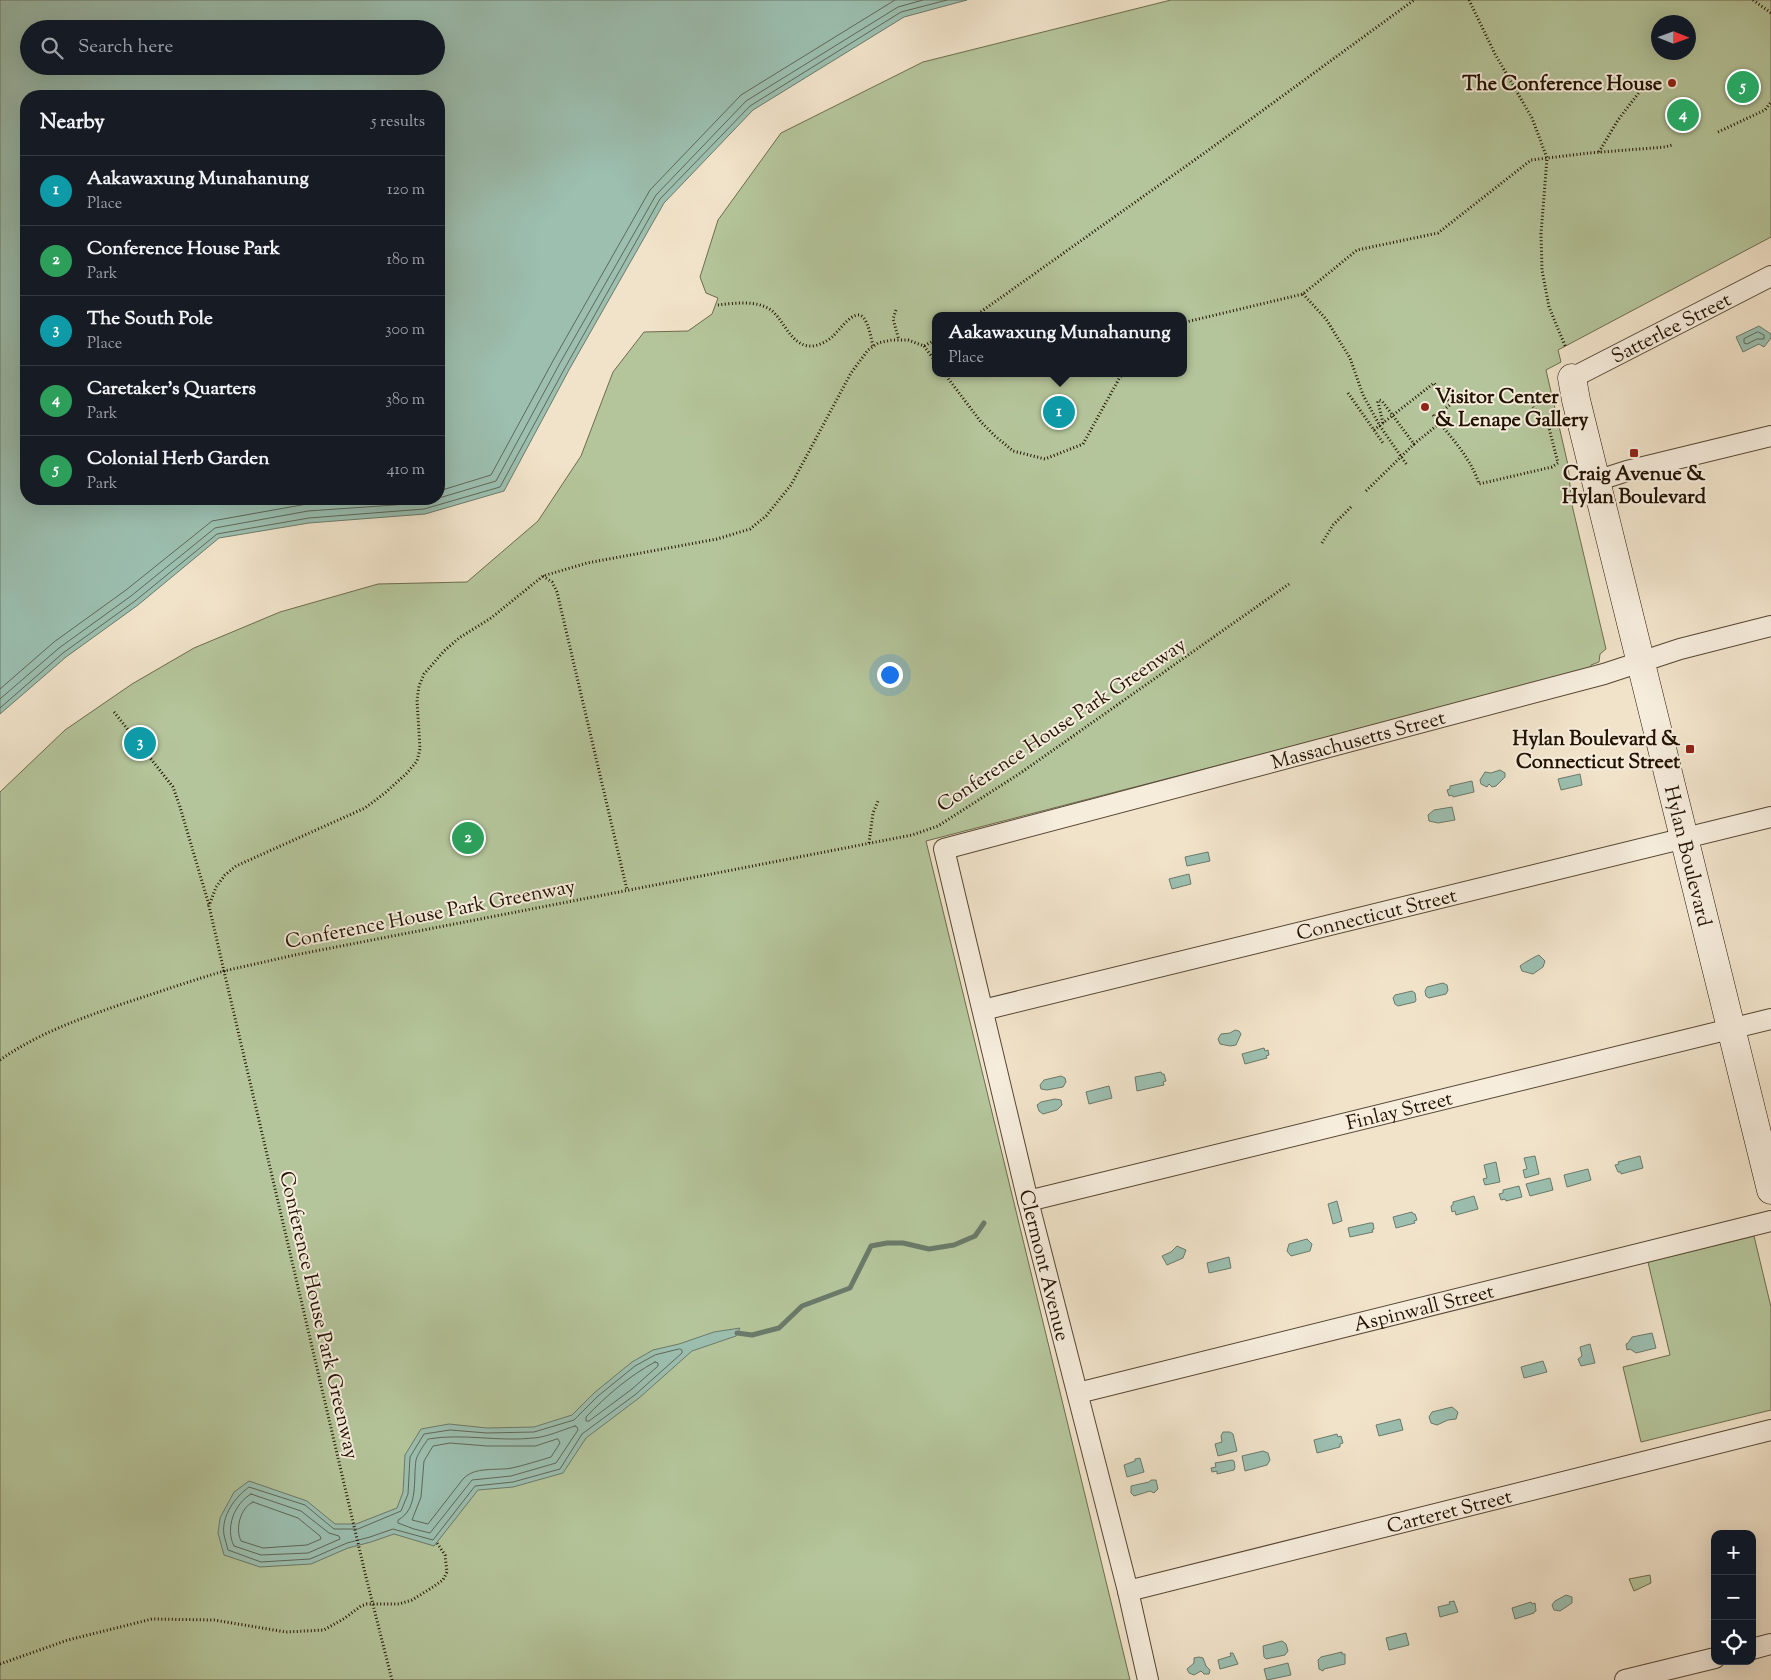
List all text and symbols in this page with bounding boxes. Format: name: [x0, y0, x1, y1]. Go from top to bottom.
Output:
north arrow: [1651, 15, 1696, 60]
search box: [20, 20, 445, 75]
icon: search: [38, 34, 66, 62]
text: Search here: [78, 34, 173, 61]
pin: 5: [1727, 68, 1759, 106]
place label: The Conference House: [1462, 71, 1662, 100]
marker: The Conference House: [1666, 77, 1678, 89]
pin: 4: [1667, 96, 1699, 134]
text: Nearby: [40, 108, 105, 138]
text: 5 results: [371, 111, 425, 134]
text: Aakawaxung Munahanung: [87, 166, 309, 193]
text: 1: [53, 179, 59, 202]
text: 120 m: [387, 179, 425, 202]
text: Place: [87, 193, 122, 216]
text: Conference House Park: [87, 236, 280, 263]
text: 2: [52, 249, 60, 272]
text: 180 m: [386, 249, 425, 272]
text: Park: [87, 263, 118, 286]
street label: Satterlee Street: [1607, 287, 1737, 372]
text: The South Pole: [87, 306, 213, 333]
popup: [932, 312, 1187, 377]
text: 3: [53, 319, 59, 342]
text: 300 m: [385, 319, 425, 342]
text: Aakawaxung Munahanung: [949, 320, 1170, 347]
text: Place: [87, 333, 122, 356]
text: Place: [949, 347, 984, 370]
text: Caretaker's Quarters: [87, 376, 256, 403]
place label: Visitor Center & Lenape Gallery: [1435, 384, 1588, 436]
text: 4: [52, 389, 60, 412]
text: 380 m: [385, 389, 425, 412]
pin: 1: [1043, 393, 1075, 431]
marker: Visitor Center & Lenape Gallery: [1419, 401, 1431, 413]
text: Park: [87, 403, 118, 426]
text: Colonial Herb Garden: [87, 446, 269, 473]
marker: Craig Avenue & Hylan Boulevard: [1628, 447, 1640, 459]
text: 5: [53, 459, 59, 482]
text: 410 m: [387, 459, 425, 482]
place label: Craig Avenue & Hylan Boulevard: [1562, 461, 1707, 513]
text: Park: [87, 473, 118, 496]
street label: Conference House Park Greenway: [932, 632, 1193, 821]
your location: [877, 662, 903, 688]
street label: Massachusetts Street: [1268, 705, 1449, 779]
pin: 3: [124, 724, 156, 762]
place label: Hylan Boulevard & Connecticut Street: [1513, 726, 1681, 778]
marker: Hylan Boulevard & Connecticut Street: [1684, 743, 1696, 755]
street label: Hylan Boulevard: [1655, 783, 1717, 930]
pin: 2: [452, 819, 484, 857]
street label: Conference House Park Greenway: [283, 873, 578, 958]
street label: Connecticut Street: [1294, 882, 1460, 950]
street label: Finlay Street: [1343, 1085, 1456, 1140]
street label: Conference House Park Greenway: [270, 1169, 365, 1463]
street label: Clermont Avenue: [1010, 1187, 1075, 1344]
street label: Aspinwall Street: [1351, 1278, 1497, 1341]
street label: Carteret Street: [1384, 1483, 1515, 1543]
map controls: [1711, 1530, 1756, 1665]
button: +: [1711, 1530, 1756, 1575]
button: −: [1711, 1575, 1756, 1620]
button: locate: [1711, 1620, 1756, 1665]

